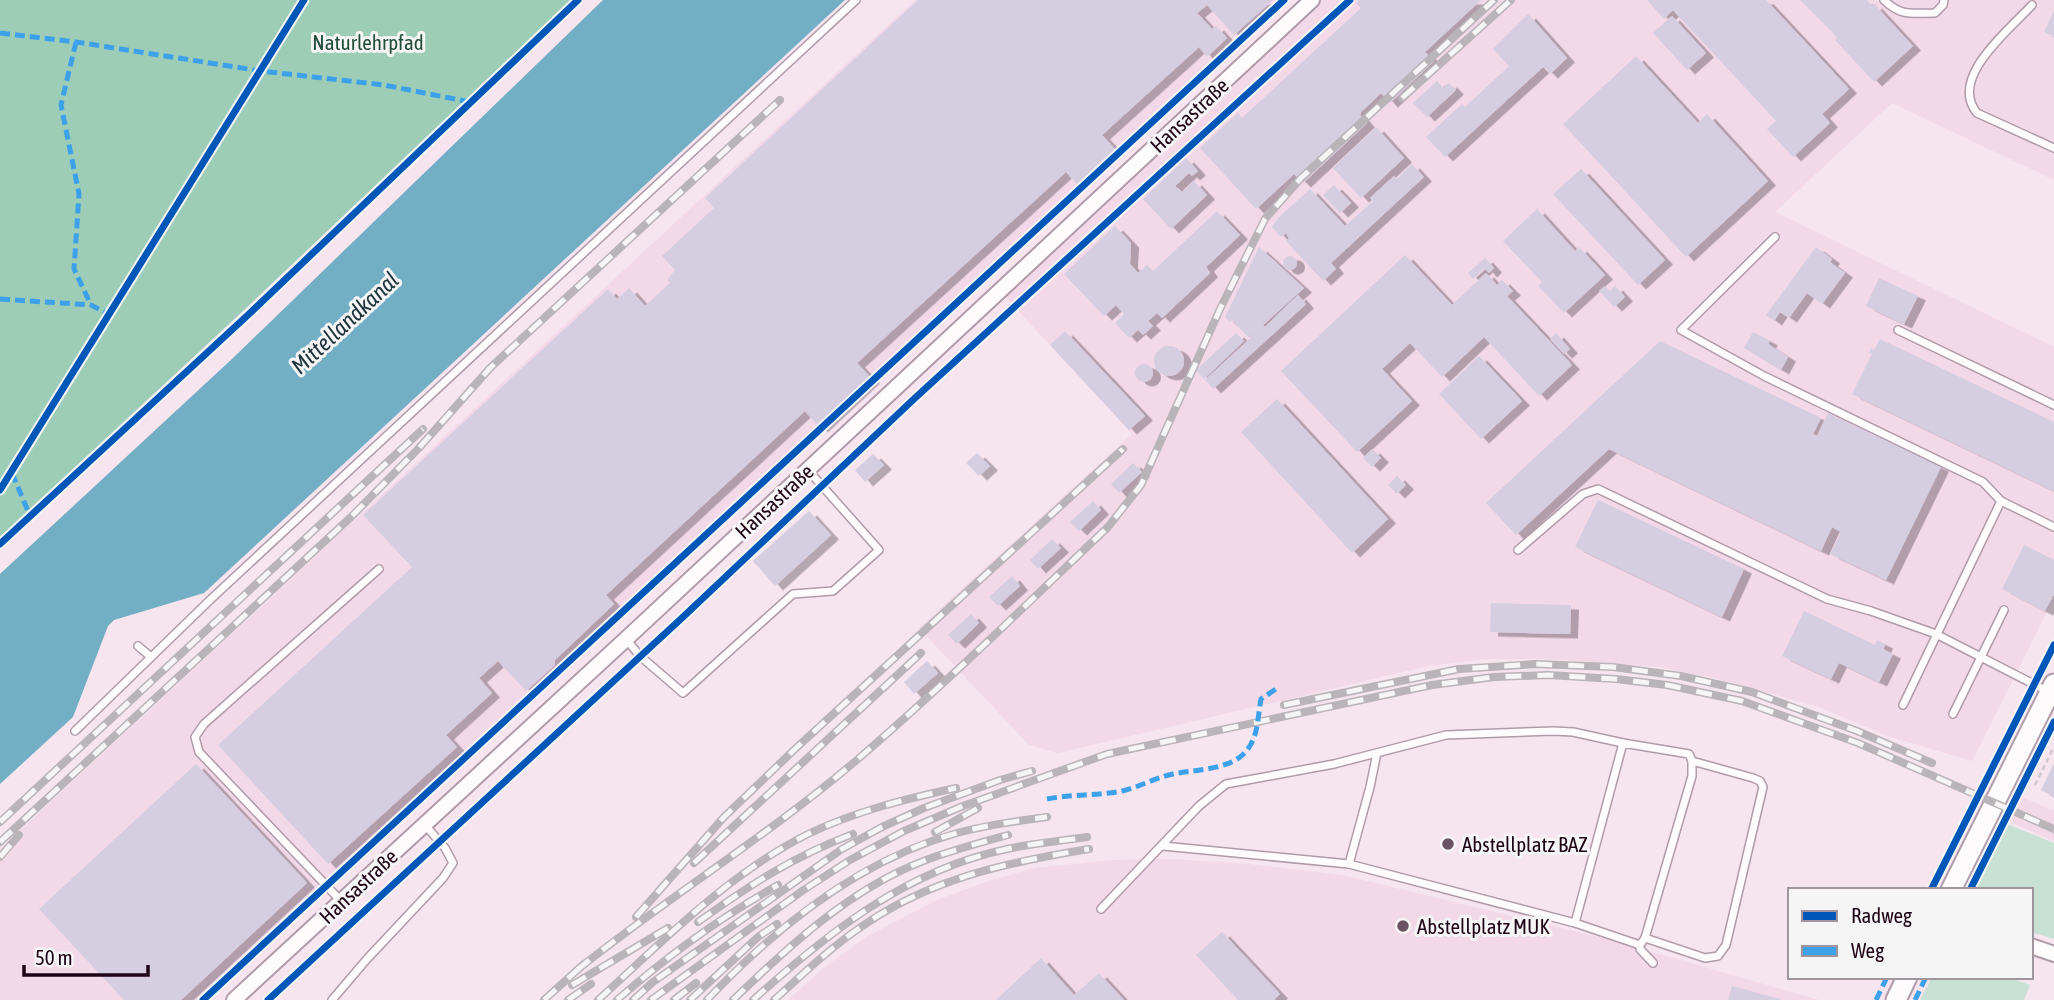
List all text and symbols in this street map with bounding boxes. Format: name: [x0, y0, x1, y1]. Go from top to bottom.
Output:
park label: Naturlehrpfad: [312, 30, 424, 54]
street label: Hansastraße: [1145, 73, 1233, 157]
water label: Mittellandkanal: [286, 267, 404, 379]
street label: Hansastraße: [730, 459, 818, 543]
place label: Abstellplatz BAZ: [1462, 832, 1588, 856]
marker: Abstellplatz BAZ: [1440, 836, 1456, 852]
street label: Hansastraße: [314, 844, 402, 928]
legend: [1788, 888, 2033, 979]
text: Radweg: [1851, 903, 1912, 927]
place label: Abstellplatz MUK: [1417, 914, 1550, 938]
marker: Abstellplatz MUK: [1395, 918, 1411, 934]
scale bar: [24, 934, 149, 978]
text: Weg: [1851, 938, 1884, 962]
text: 50 m: [35, 945, 73, 969]

